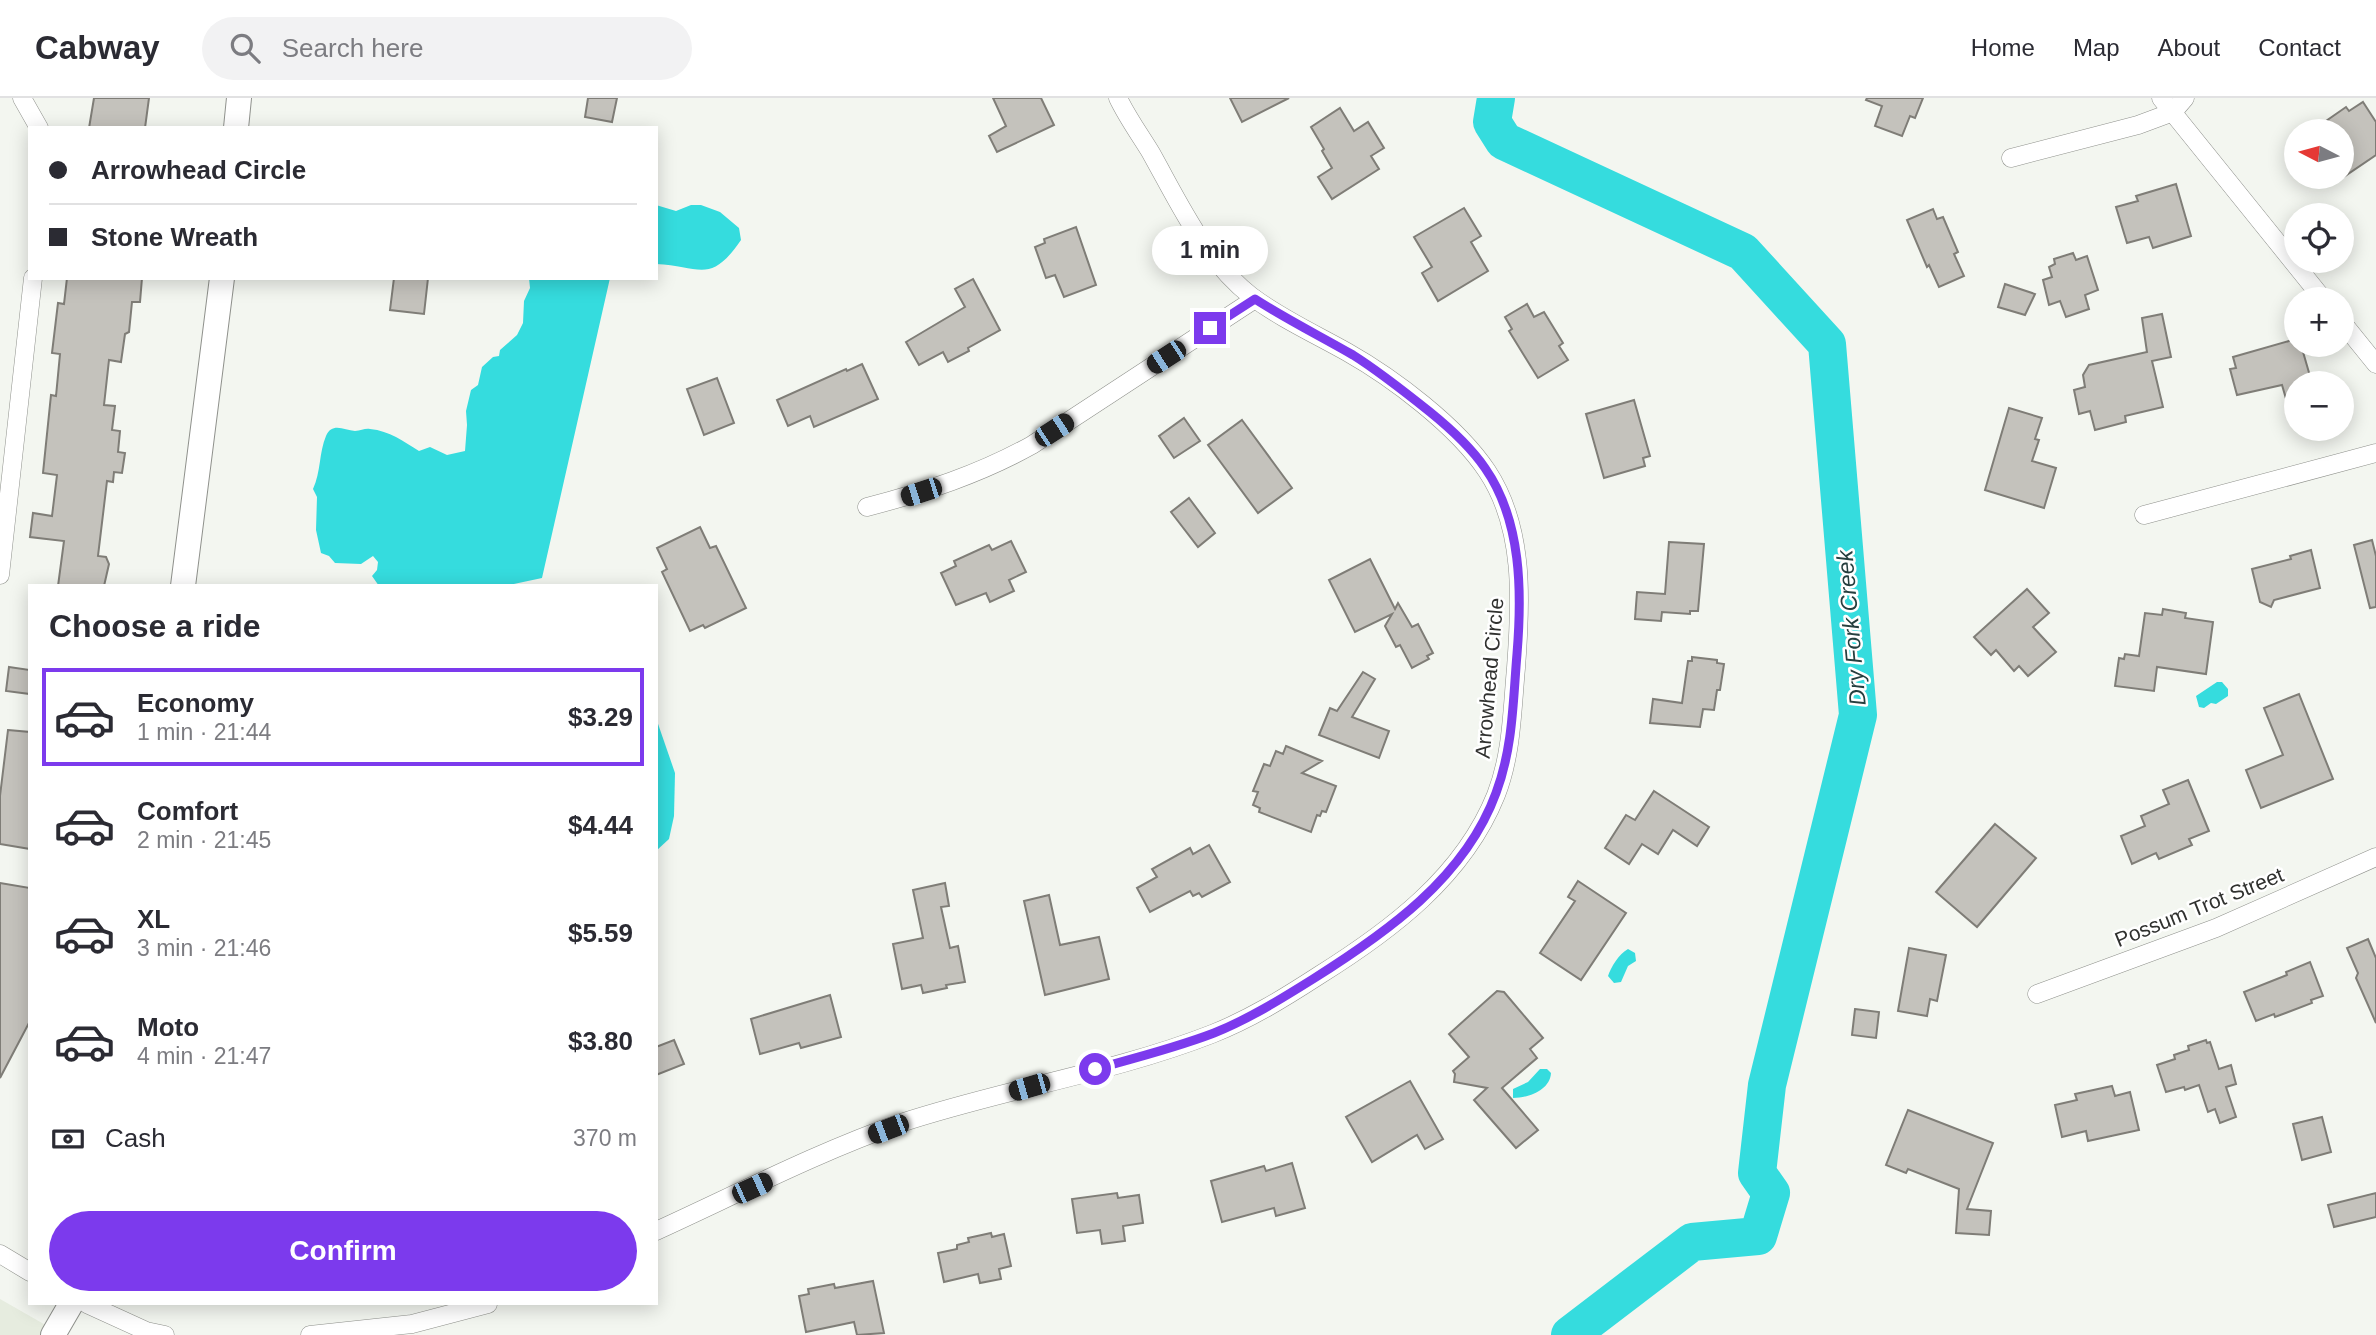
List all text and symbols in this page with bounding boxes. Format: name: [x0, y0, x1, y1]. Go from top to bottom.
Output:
search box: [202, 17, 692, 80]
text: Cabway: [35, 29, 160, 66]
icon: search: [226, 29, 264, 67]
text: Search here: [282, 33, 423, 63]
text: Home: [1971, 34, 2035, 61]
text: Map: [2073, 34, 2120, 61]
text: About: [2158, 34, 2220, 61]
text: Contact: [2258, 34, 2341, 61]
north arrow: [2284, 119, 2354, 189]
map controls: [2284, 119, 2354, 441]
text: Arrowhead Circle: [91, 155, 306, 185]
button: locate: [2284, 203, 2354, 273]
text: Stone Wreath: [91, 222, 258, 252]
callout: 1 min: [1152, 226, 1268, 275]
text: 1 min: [1180, 237, 1240, 263]
button: +: [2284, 287, 2354, 357]
route end: [1194, 312, 1226, 344]
car: [1143, 337, 1190, 377]
button: −: [2284, 371, 2354, 441]
car: [1031, 410, 1078, 450]
car: [898, 476, 945, 508]
water label: Dry Fork Creek: [1831, 548, 1871, 707]
street label: Arrowhead Circle: [1471, 597, 1507, 759]
text: Choose a ride: [49, 608, 261, 644]
icon: car: [53, 686, 116, 749]
text: Economy: [137, 688, 254, 718]
text: $3.29: [568, 702, 633, 732]
text: 1 min · 21:44: [137, 719, 271, 745]
icon: car: [53, 794, 116, 857]
text: Comfort: [137, 796, 238, 826]
text: $4.44: [568, 810, 633, 840]
text: 2 min · 21:45: [137, 827, 271, 853]
street label: Possum Trot Street: [2111, 863, 2287, 951]
icon: car: [53, 902, 116, 965]
text: XL: [137, 904, 170, 934]
text: $5.59: [568, 918, 633, 948]
text: 3 min · 21:46: [137, 935, 271, 961]
icon: car: [53, 1010, 116, 1073]
text: Moto: [137, 1012, 199, 1042]
text: $3.80: [568, 1026, 633, 1056]
text: 4 min · 21:47: [137, 1043, 271, 1069]
route start: [1079, 1053, 1111, 1085]
car: [1006, 1071, 1053, 1103]
car: [865, 1112, 912, 1146]
icon: cash: [49, 1120, 87, 1158]
text: Cash: [105, 1123, 166, 1153]
text: 370 m: [573, 1125, 637, 1151]
car: [729, 1170, 776, 1206]
button: Confirm: [49, 1211, 637, 1291]

